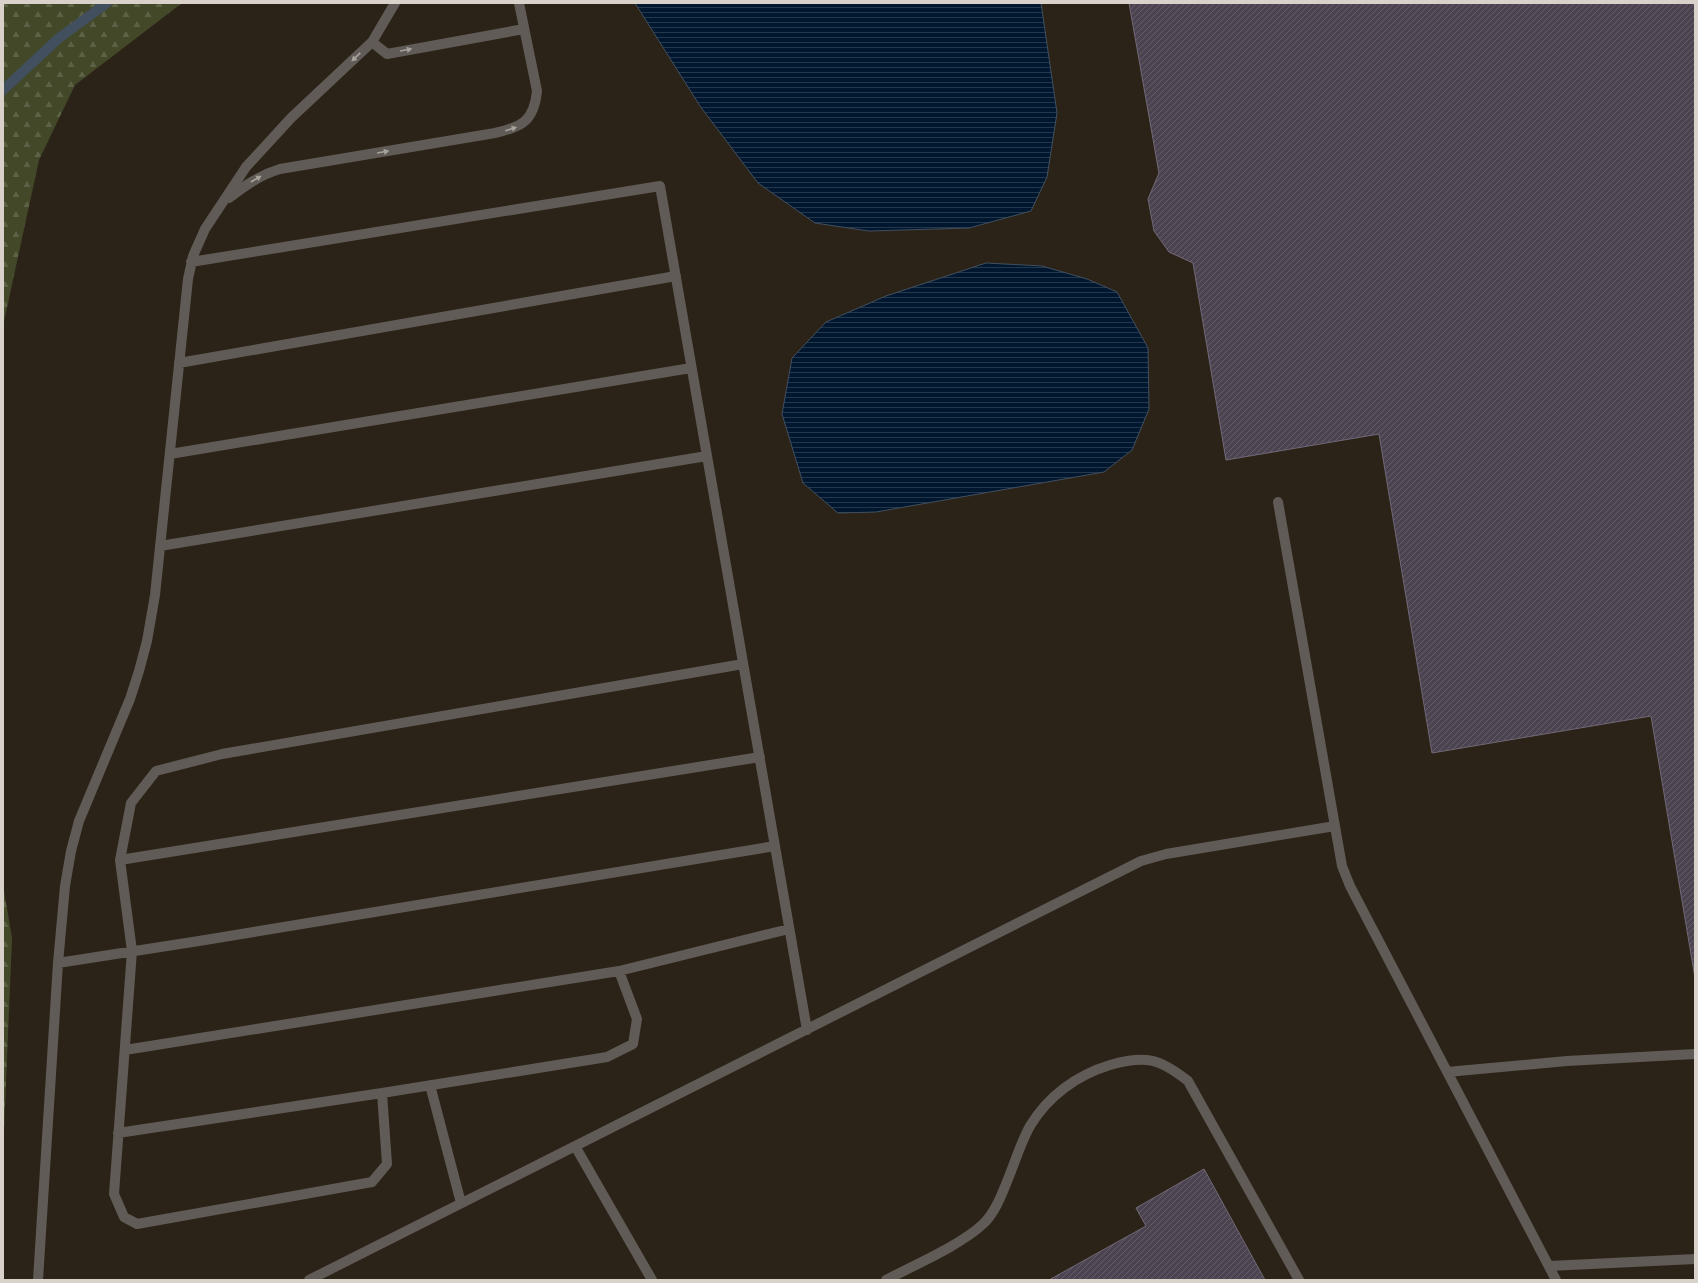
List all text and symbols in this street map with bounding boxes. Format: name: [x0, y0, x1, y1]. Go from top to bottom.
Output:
one-way arrow: [400, 47, 412, 53]
one-way arrow: [351, 52, 361, 61]
one-way arrow: [505, 126, 517, 132]
one-way arrow: [377, 149, 389, 155]
one-way arrow: [250, 175, 262, 182]

